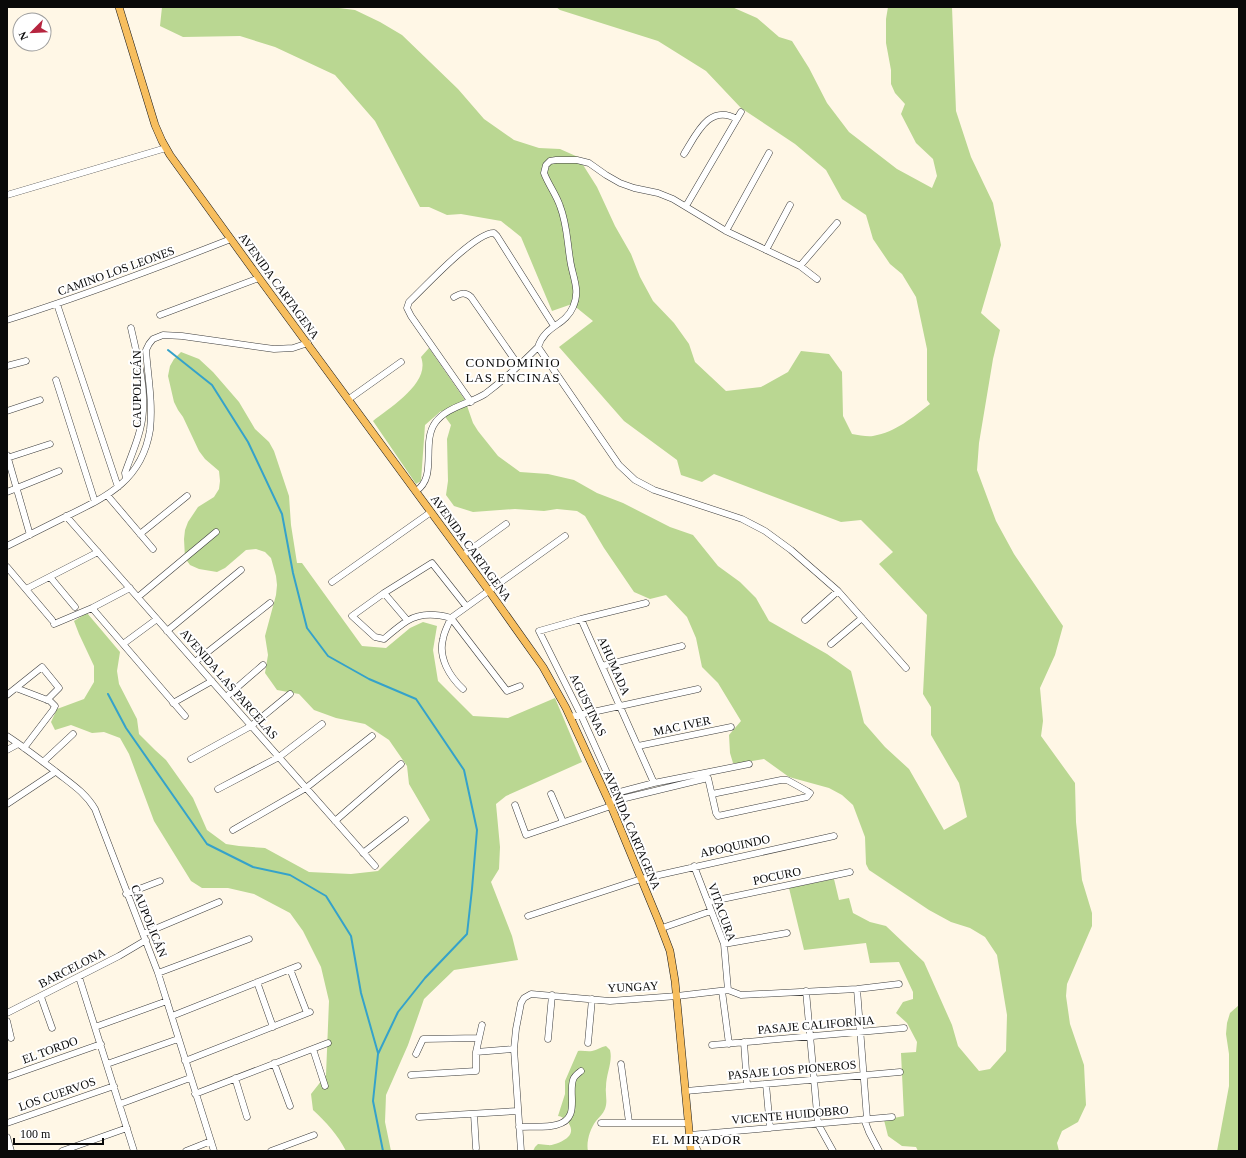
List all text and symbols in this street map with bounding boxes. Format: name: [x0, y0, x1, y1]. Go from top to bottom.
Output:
north arrow: [12, 12, 52, 52]
text: N: [16, 30, 30, 42]
street label: AVENIDA CARTAGENA: [236, 230, 322, 342]
street label: CAMINO LOS LEONES: [56, 243, 176, 299]
street label: CAUPOLICÁN: [130, 350, 144, 428]
district label: CONDOMINIO LAS ENCINAS: [465, 355, 561, 385]
street label: AVENIDA CARTAGENA: [428, 492, 514, 604]
street label: AVENIDA LAS PARCELAS: [177, 626, 281, 742]
street label: AHUMADA: [595, 635, 633, 698]
street label: AGUSTINAS: [567, 671, 609, 739]
street label: MAC IVER: [652, 713, 712, 739]
street label: AVENIDA CARTAGENA: [601, 768, 664, 892]
street label: APOQUINDO: [699, 832, 772, 860]
street label: POCURO: [752, 864, 803, 888]
street label: VITACURA: [705, 881, 739, 943]
street label: CAUPOLICÁN: [128, 883, 170, 960]
street label: BARCELONA: [36, 945, 108, 991]
street label: YUNGAY: [607, 979, 659, 995]
street label: PASAJE CALIFORNIA: [757, 1013, 875, 1037]
street label: EL TORDO: [20, 1033, 80, 1067]
street label: PASAJE LOS PIONEROS: [727, 1057, 857, 1083]
street label: LOS CUERVOS: [17, 1074, 97, 1114]
street label: VICENTE HUIDOBRO: [731, 1103, 850, 1127]
scale bar: [14, 1120, 103, 1146]
text: 100 m: [20, 1127, 51, 1141]
district label: EL MIRADOR: [652, 1132, 742, 1147]

